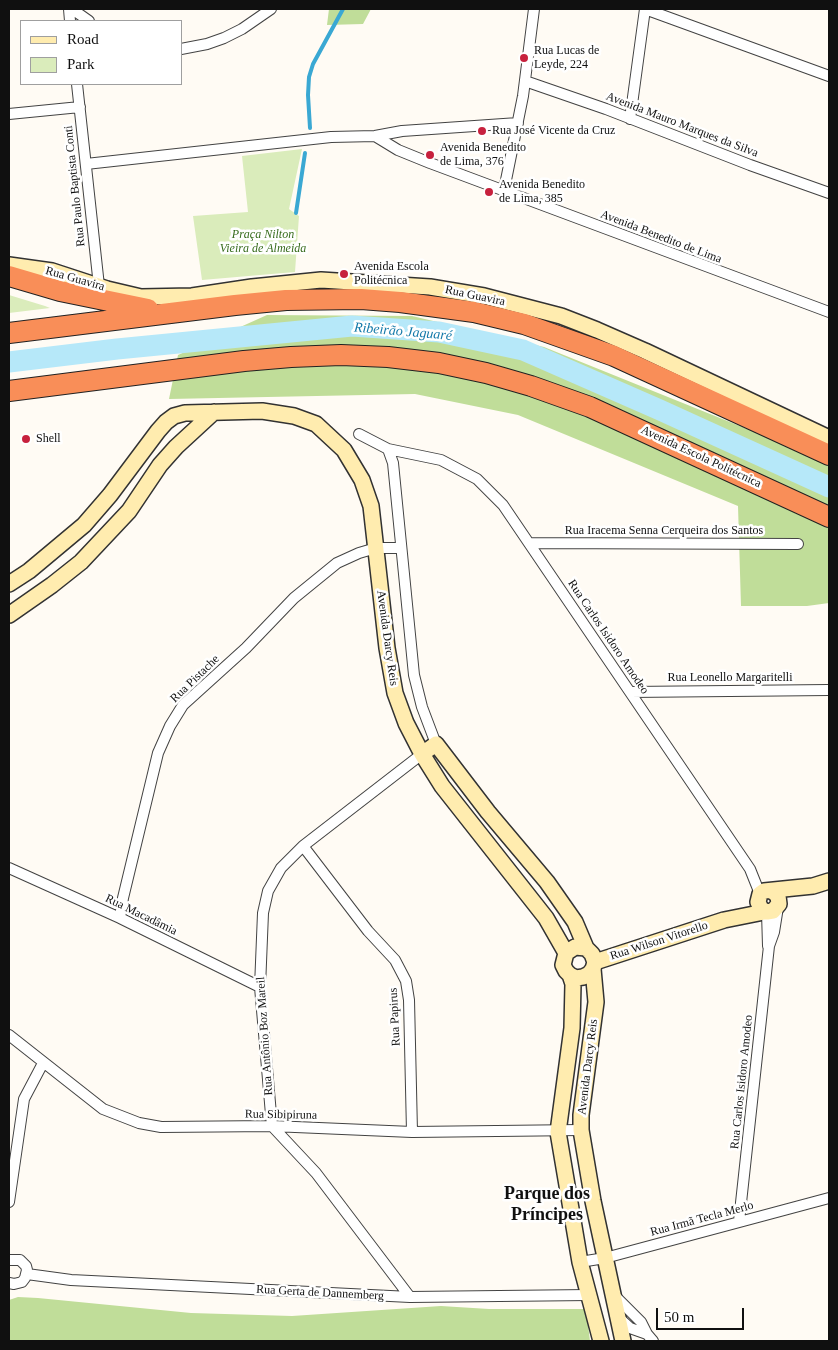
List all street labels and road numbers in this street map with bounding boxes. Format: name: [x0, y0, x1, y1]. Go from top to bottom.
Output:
street label: Avenida Mauro Marques da Silva: [604, 89, 760, 161]
street label: Rua Paulo Baptista Conti: [61, 125, 89, 247]
street label: Avenida Benedito de Lima: [598, 207, 724, 267]
street label: Rua Guavira: [44, 264, 106, 294]
street label: Rua Guavira: [444, 283, 506, 309]
street label: Avenida Escola Politécnica: [639, 423, 763, 491]
street label: Rua Iracema Senna Cerqueira dos Santos: [565, 524, 763, 538]
street label: Rua Carlos Isidoro Amodeo: [564, 577, 652, 697]
street label: Avenida Darcy Reis: [373, 589, 401, 687]
street label: Rua Pistache: [168, 652, 222, 706]
street label: Rua Leonello Margaritelli: [667, 671, 793, 685]
street label: Rua Macadâmia: [103, 891, 179, 939]
street label: Rua Wilson Vitorello: [608, 918, 710, 964]
street label: Rua Antônio Boz Mareil: [254, 976, 276, 1096]
street label: Rua Papirus: [386, 987, 404, 1047]
street label: Rua Carlos Isidoro Amodeo: [728, 1014, 756, 1150]
street label: Avenida Darcy Reis: [575, 1018, 601, 1116]
street label: Rua Sibipiruna: [245, 1107, 317, 1123]
street label: Rua Irmã Tecla Merlo: [649, 1198, 755, 1240]
street label: Rua Gerta de Dannemberg: [256, 1282, 384, 1304]

